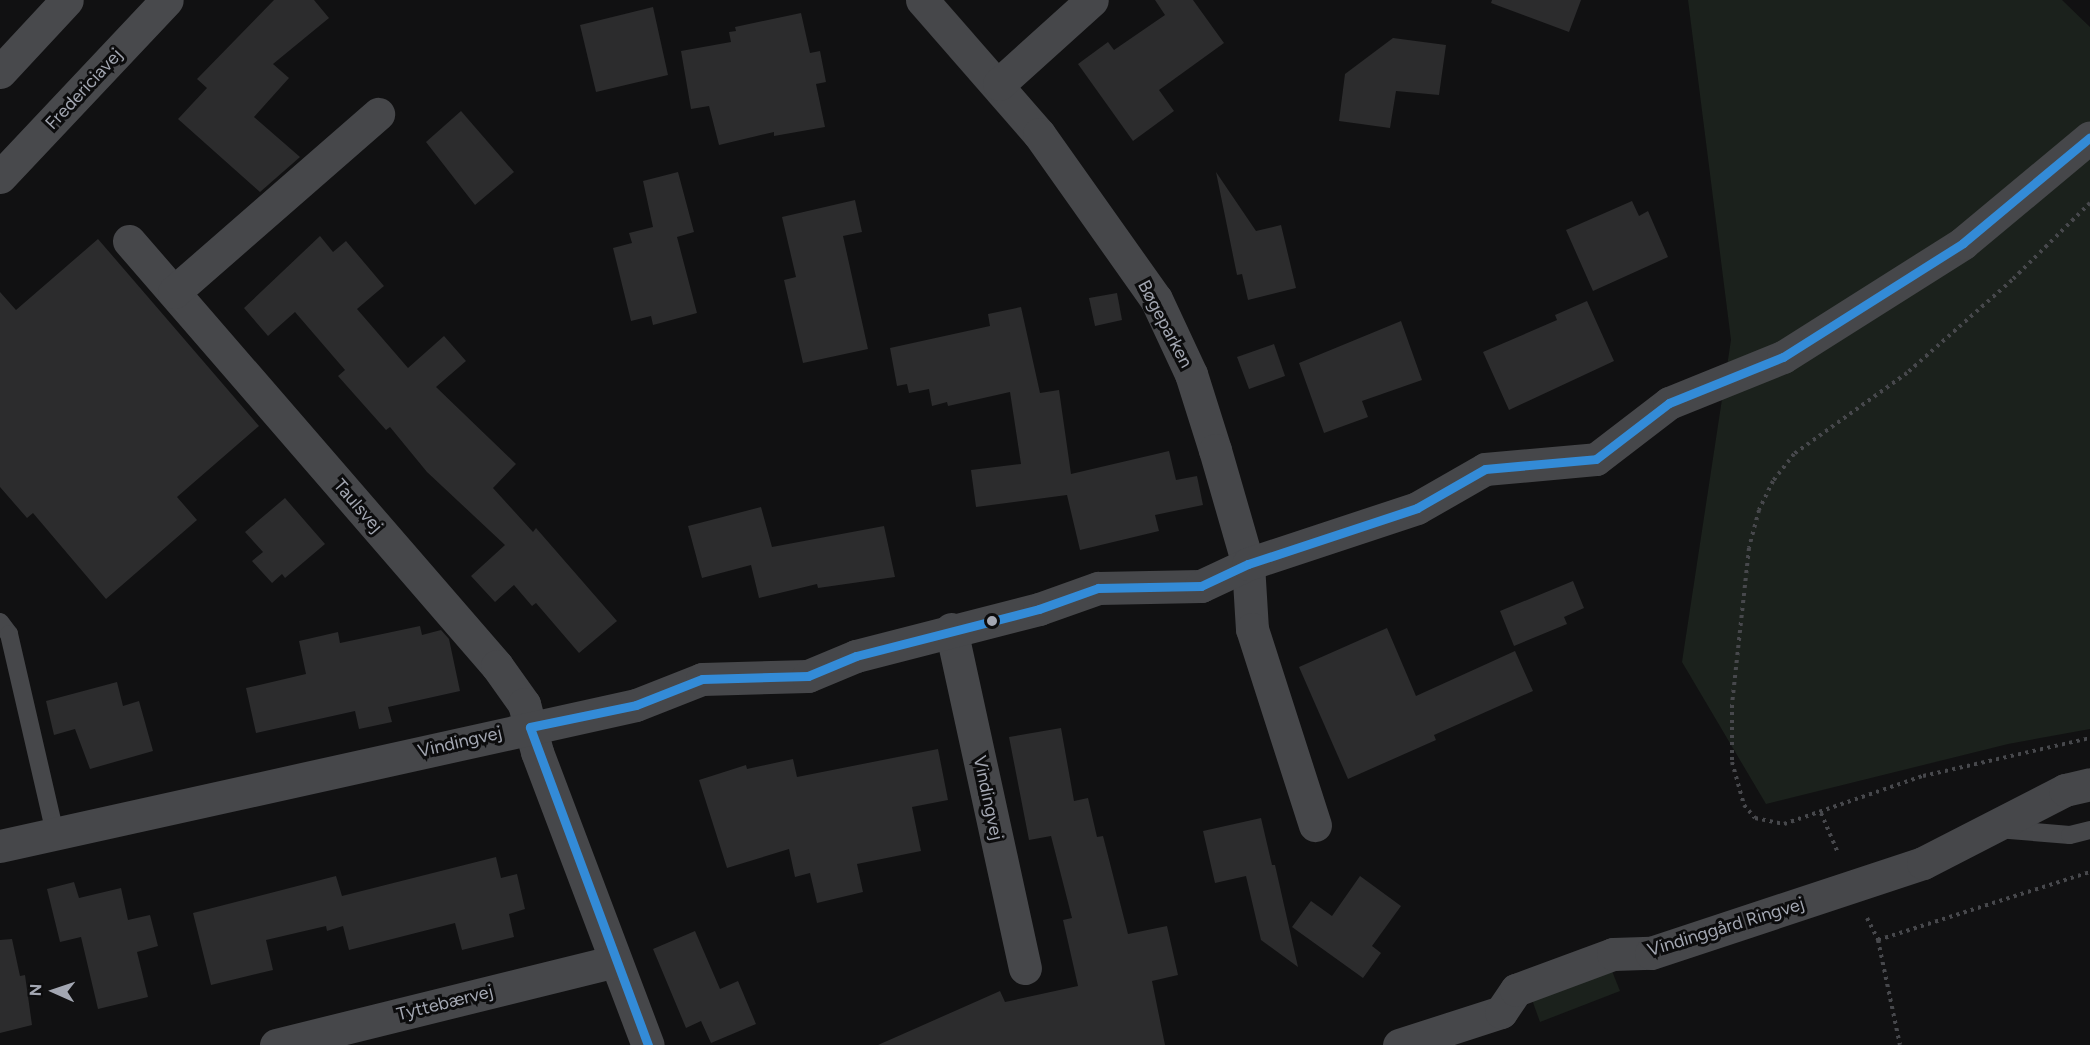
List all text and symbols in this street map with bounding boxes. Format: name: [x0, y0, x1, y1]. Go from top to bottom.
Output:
street label: Fredericiavej: [41, 44, 127, 134]
street label: Bøgeparken: [1133, 276, 1197, 372]
street label: Taulsvej: [329, 475, 387, 537]
unlabelled marker: [986, 615, 998, 627]
street label: Vindingvej: [416, 722, 504, 762]
street label: Vindingvej: [969, 754, 1007, 842]
street label: Vindinggård Ringvej: [1645, 893, 1807, 961]
north arrow: [24, 961, 84, 1021]
street label: Tyttebærvej: [394, 981, 496, 1025]
text: N: [26, 983, 45, 997]

